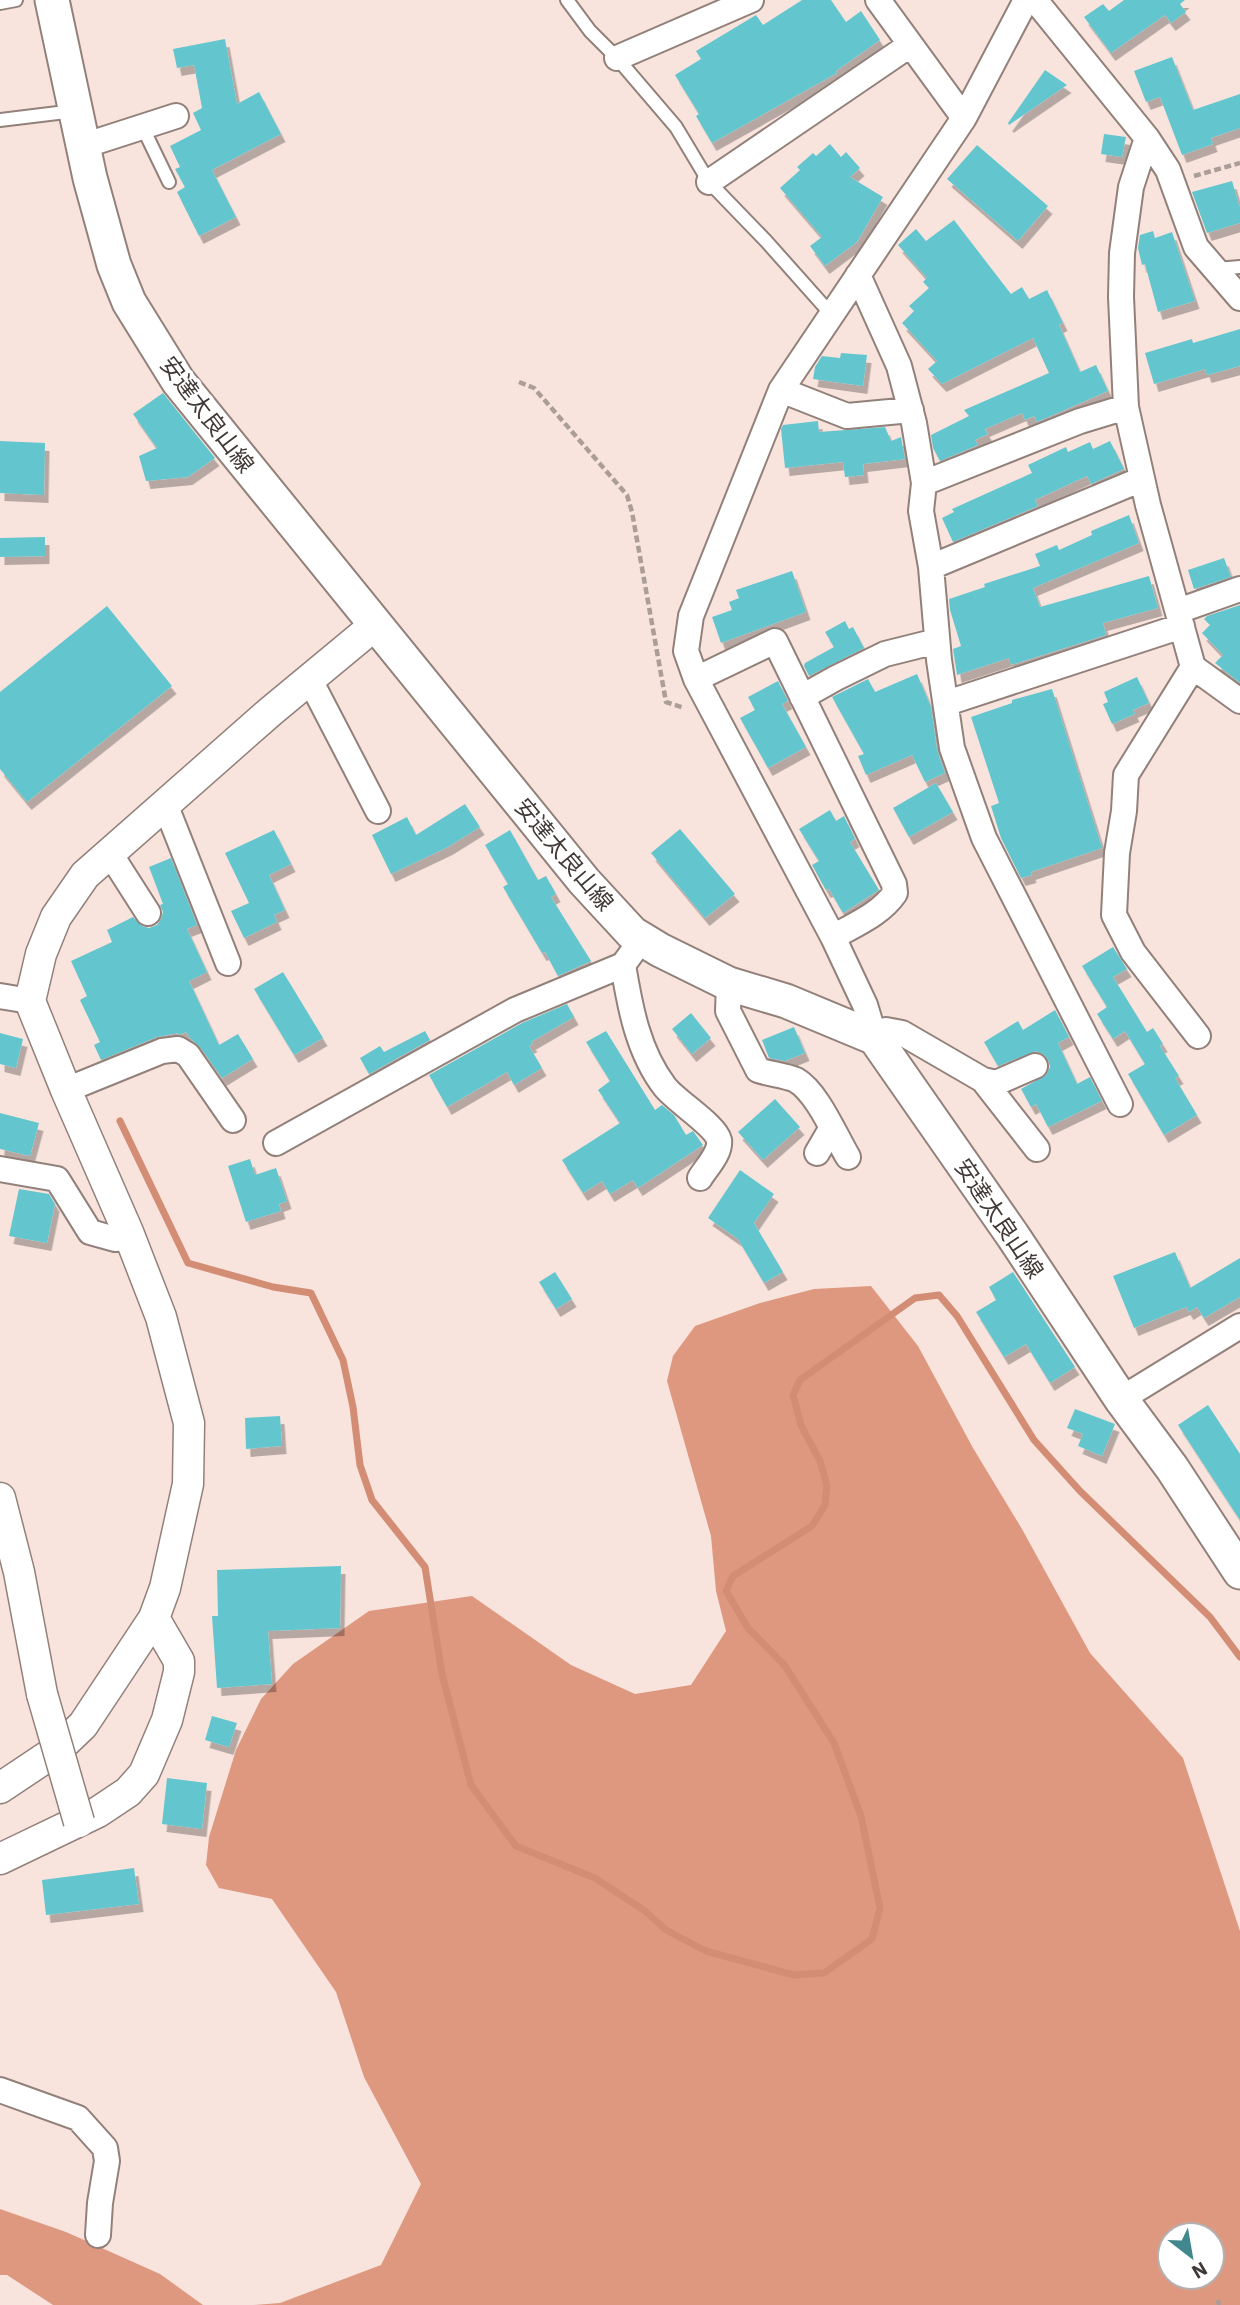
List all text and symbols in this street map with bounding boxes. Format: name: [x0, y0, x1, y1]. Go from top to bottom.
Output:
street label: 安達太良山線: [154, 350, 262, 478]
street label: 安達太良山線: [509, 792, 621, 916]
street label: 安達太良山線: [949, 1152, 1051, 1284]
north arrow: [1156, 2221, 1226, 2291]
text: N: [1188, 2257, 1212, 2284]

